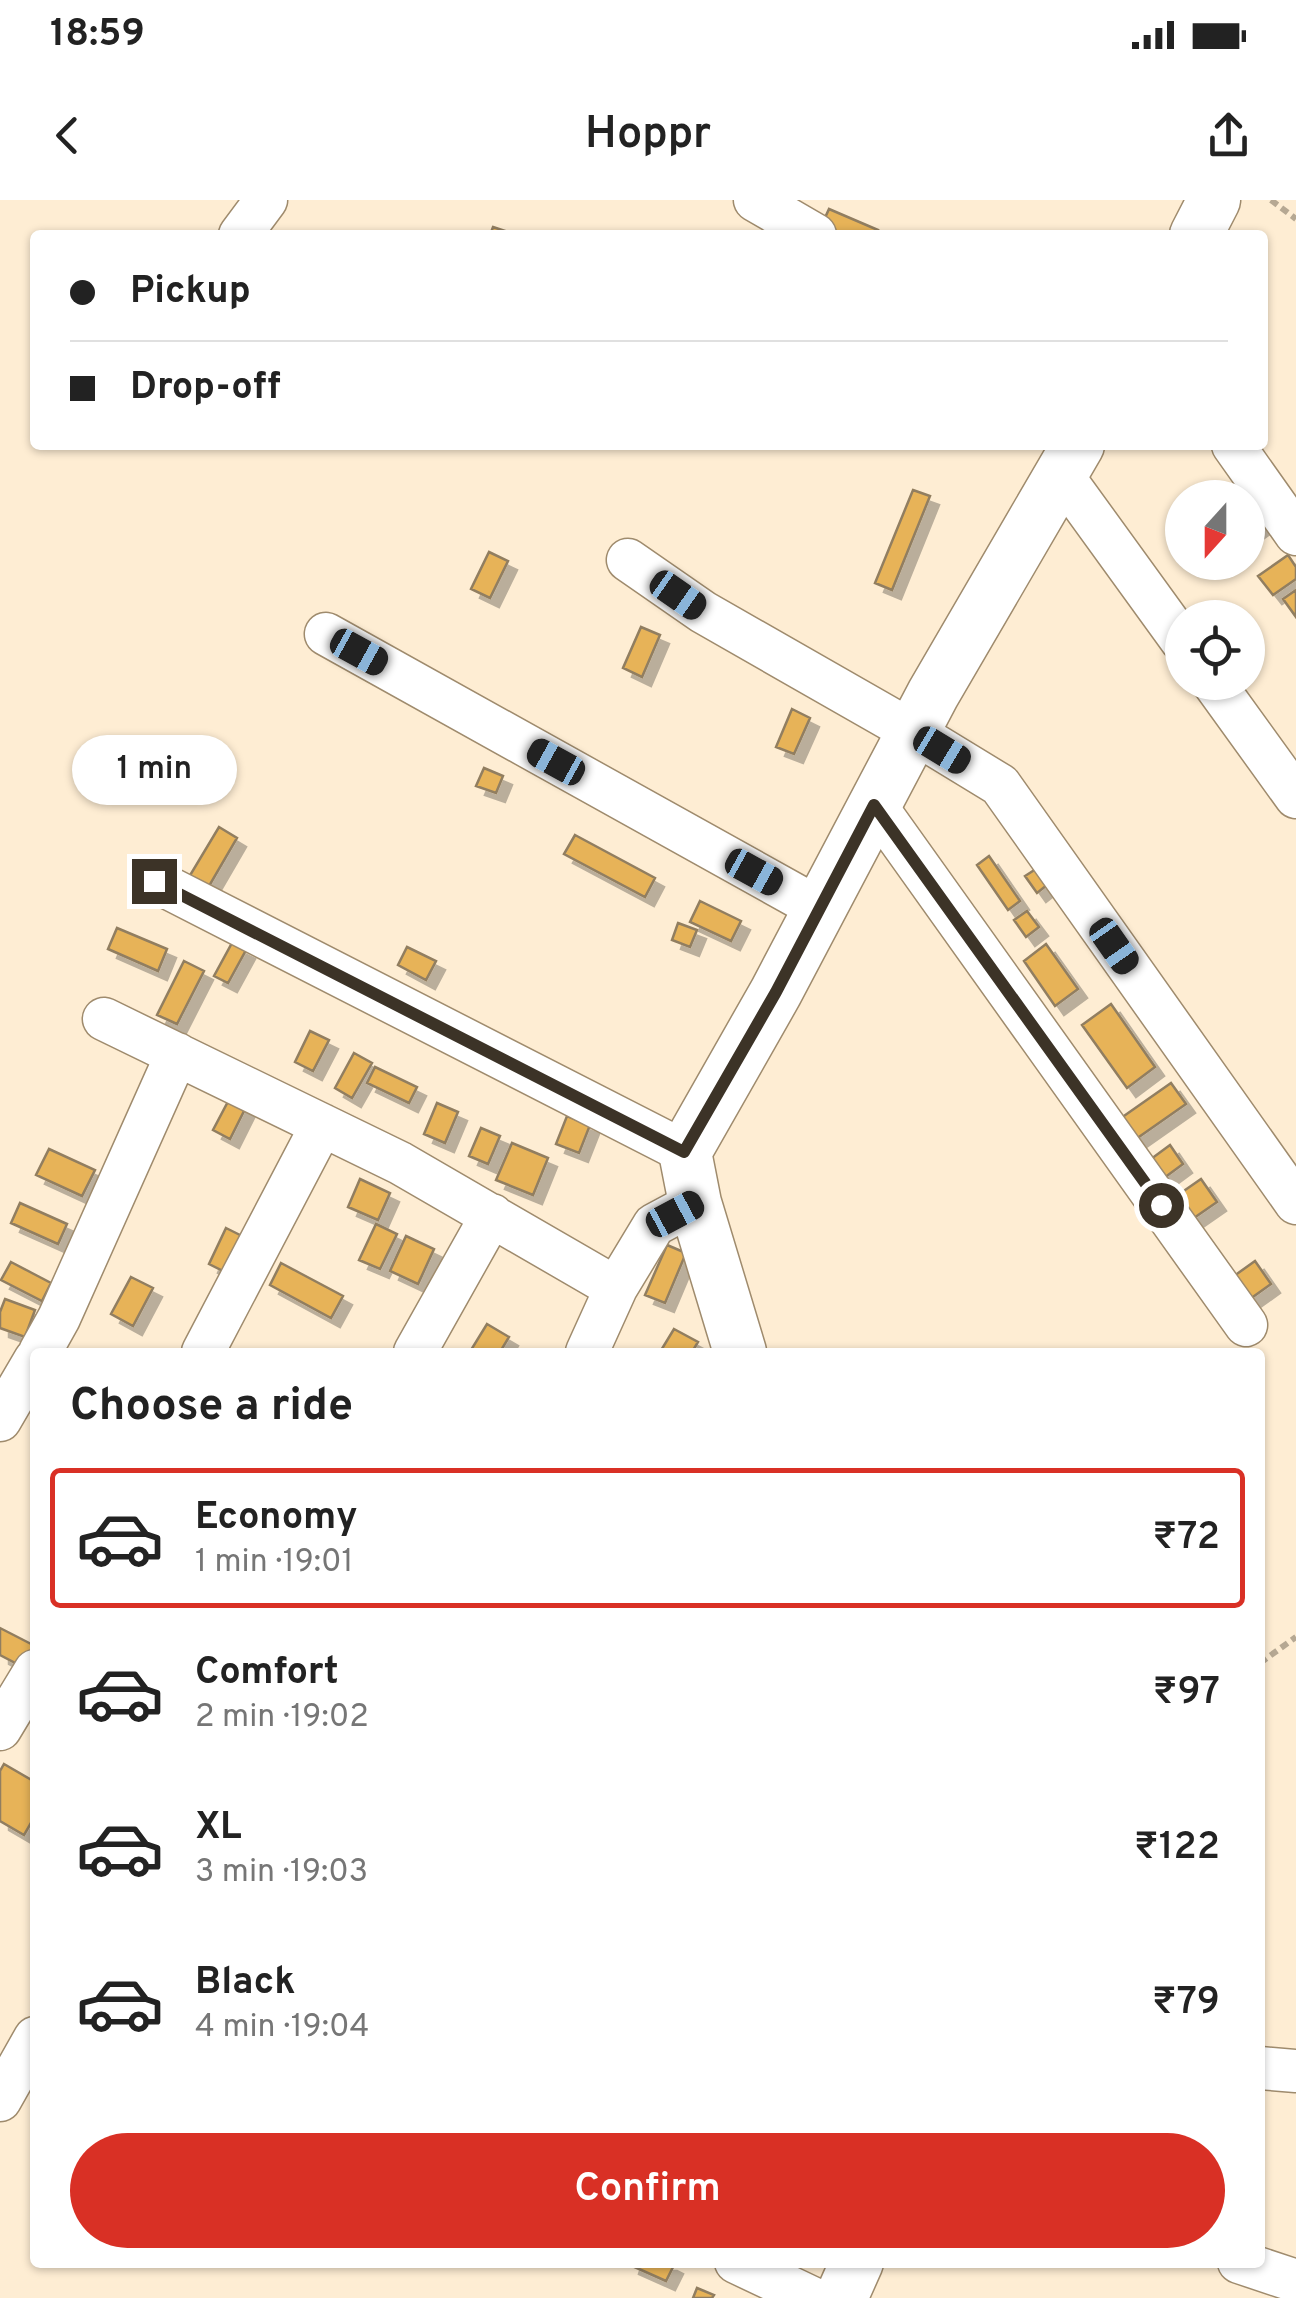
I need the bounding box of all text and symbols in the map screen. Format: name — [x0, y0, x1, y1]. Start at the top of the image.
text: 18:59 — [50, 11, 145, 60]
text: Hoppr — [585, 107, 711, 164]
icon: back — [40, 108, 95, 163]
icon: share — [1201, 108, 1256, 163]
text: Pickup — [130, 268, 251, 317]
text: Drop-off — [130, 364, 281, 413]
north arrow — [1165, 480, 1265, 580]
map controls — [1165, 480, 1265, 700]
car — [645, 566, 711, 624]
button: locate — [1165, 600, 1265, 700]
car — [325, 624, 393, 680]
car — [909, 722, 975, 778]
car — [522, 734, 590, 790]
callout: 1 min — [72, 736, 236, 806]
text: 1 min — [117, 750, 192, 790]
car — [720, 844, 788, 900]
route end — [132, 859, 177, 904]
car — [1085, 913, 1143, 979]
route start — [1139, 1183, 1184, 1228]
car — [641, 1187, 709, 1241]
text: Choose a ride — [70, 1379, 353, 1436]
icon: car — [75, 1493, 165, 1583]
text: Economy — [195, 1494, 357, 1543]
text: ₹72 — [1152, 1514, 1220, 1563]
text: 1 min · 19:01 — [195, 1543, 353, 1583]
icon: car — [75, 1648, 165, 1738]
text: Comfort — [195, 1649, 339, 1698]
text: ₹97 — [1153, 1669, 1220, 1718]
text: 2 min · 19:02 — [195, 1698, 369, 1738]
icon: car — [75, 1803, 165, 1893]
text: XL — [195, 1804, 242, 1853]
text: ₹122 — [1134, 1824, 1220, 1873]
text: 3 min · 19:03 — [195, 1853, 368, 1893]
icon: car — [75, 1958, 165, 2048]
text: Black — [195, 1959, 295, 2008]
text: ₹79 — [1152, 1979, 1220, 2028]
text: 4 min · 19:04 — [195, 2008, 369, 2048]
button: Confirm — [70, 2133, 1225, 2248]

